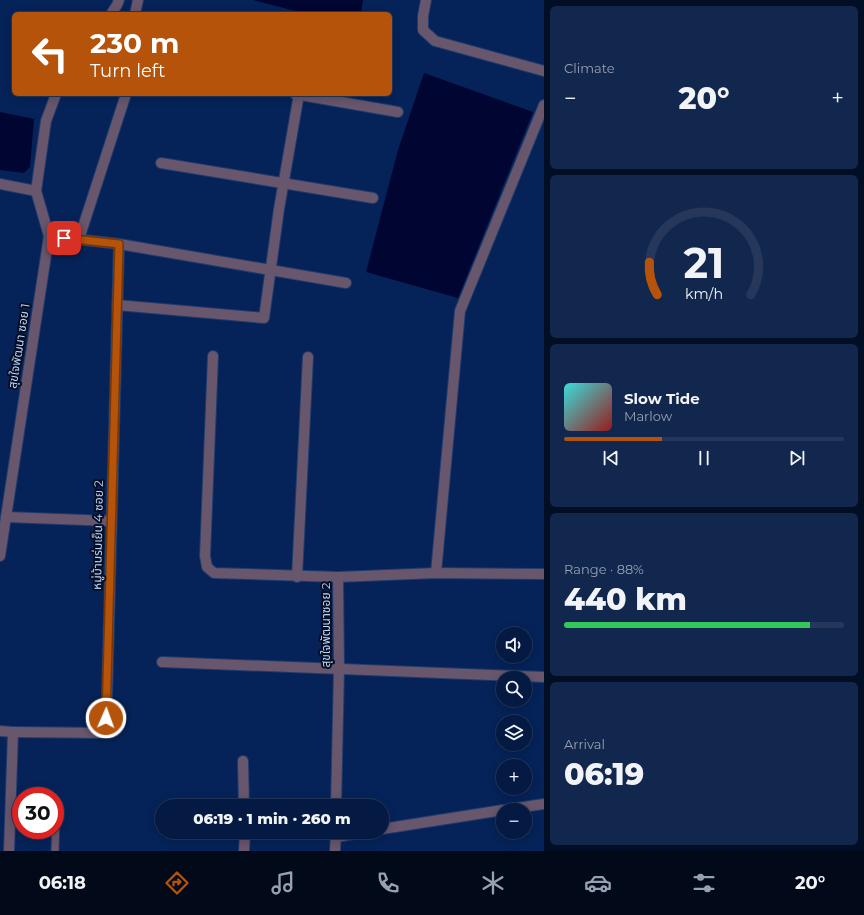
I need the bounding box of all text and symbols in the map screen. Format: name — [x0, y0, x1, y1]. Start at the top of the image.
text: 230 m — [90, 26, 179, 60]
icon: left — [24, 28, 76, 80]
text: Turn left — [90, 60, 165, 82]
text: Climate — [564, 60, 615, 76]
text: 20° — [678, 80, 730, 117]
text: − — [564, 85, 577, 112]
text: + — [831, 85, 844, 112]
pin — [47, 221, 81, 255]
icon: arrive — [53, 227, 75, 249]
text: 21 — [684, 237, 724, 287]
text: km/h — [685, 284, 723, 302]
street label: สุขใจพัฒนา ซอย 1 — [4, 302, 33, 389]
text: Slow Tide — [624, 389, 700, 408]
text: Marlow — [624, 408, 672, 424]
icon: previous — [600, 447, 622, 469]
icon: pause — [693, 447, 715, 469]
icon: next — [786, 447, 808, 469]
street label: หมู่บ้านร่มเย็น 4 ซอย 2 — [89, 480, 106, 590]
text: Range · 88% — [564, 561, 644, 577]
text: 440 km — [564, 581, 687, 618]
street label: สุขใจพัฒนาซอย 2 — [318, 582, 333, 668]
map controls — [496, 627, 532, 839]
button: sound — [496, 627, 532, 663]
button: search — [496, 671, 532, 707]
position arrow — [85, 697, 127, 739]
button: layers — [496, 715, 532, 751]
text: Arrival — [564, 736, 605, 752]
text: 06:19 — [564, 756, 644, 793]
button: + — [496, 759, 532, 795]
speed limit sign: 30 — [12, 787, 64, 839]
button: − — [496, 803, 532, 839]
text: 06:19 · 1 min · 260 m — [193, 809, 351, 828]
icon: directions — [163, 869, 191, 897]
icon: music — [269, 869, 297, 897]
icon: phone — [374, 869, 402, 897]
icon: climate — [479, 869, 507, 897]
icon: car — [584, 869, 612, 897]
icon: filters — [690, 869, 718, 897]
text: 06:18 — [39, 872, 86, 894]
text: 20° — [795, 872, 825, 894]

